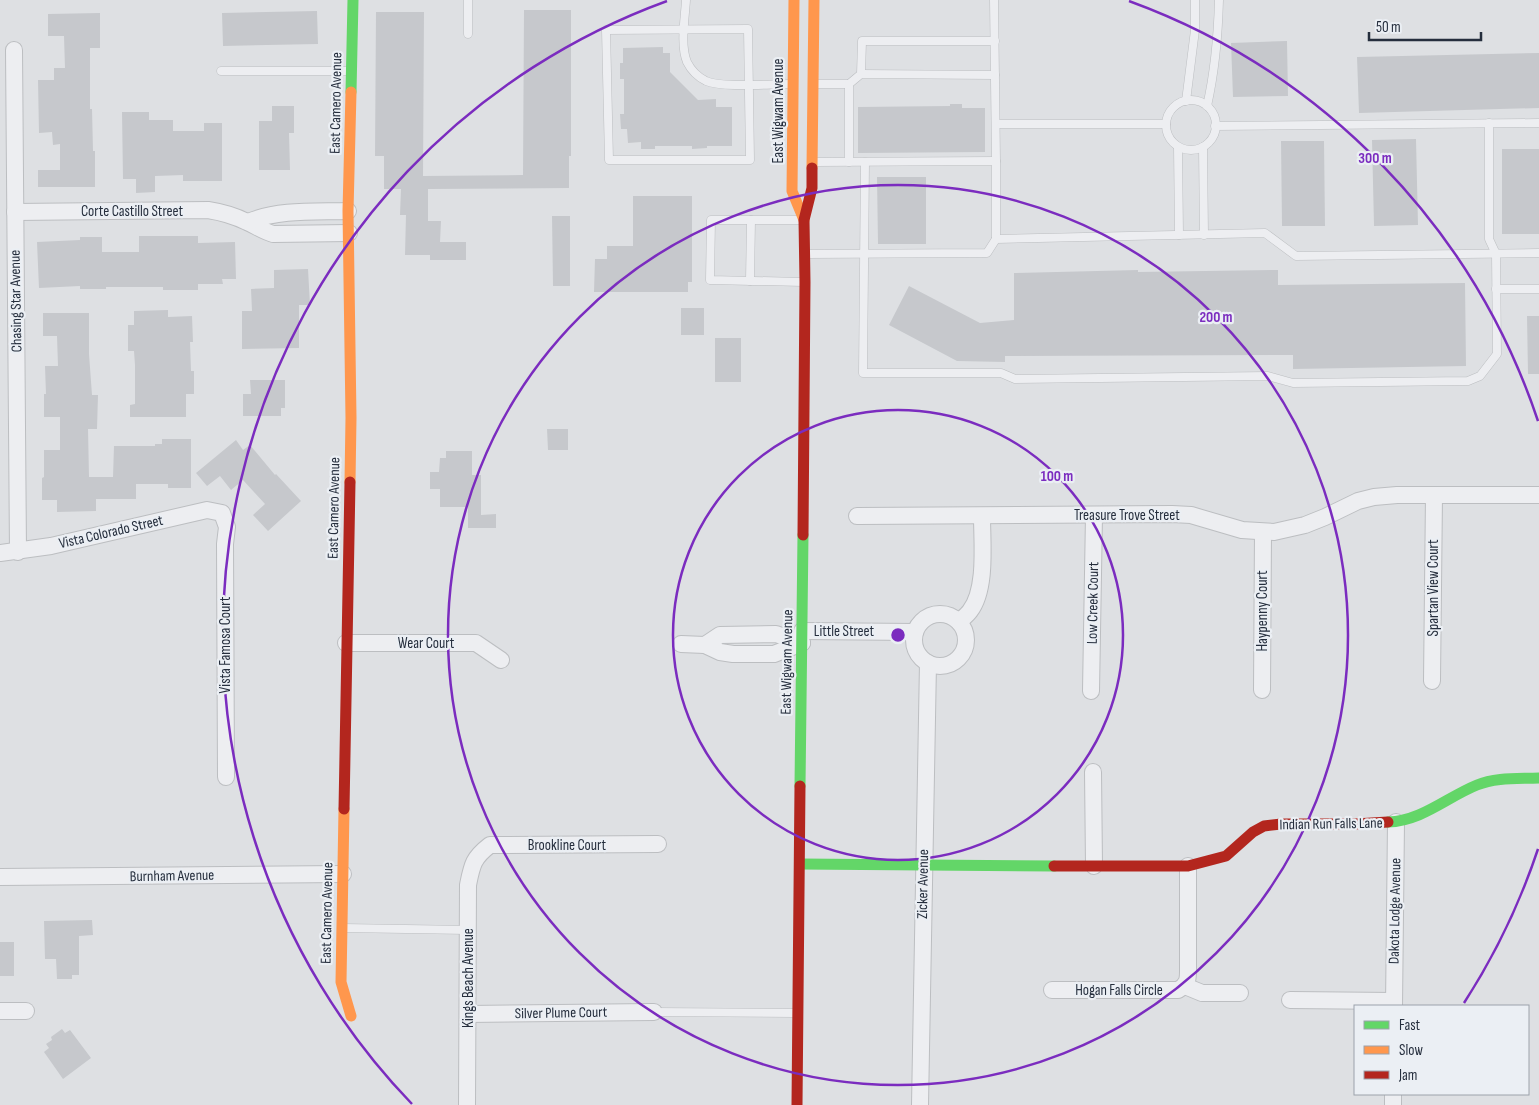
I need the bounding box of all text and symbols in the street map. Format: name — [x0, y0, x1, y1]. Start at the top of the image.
scale bar — [1369, 10, 1482, 42]
text: 50 m — [1376, 18, 1401, 37]
street label: East Camero Avenue — [326, 52, 346, 154]
street label: East Wigwam Avenue — [769, 58, 788, 164]
text: 300 m — [1358, 149, 1392, 168]
street label: Corte Castillo Street — [81, 202, 183, 221]
street label: Chasing Star Avenue — [6, 250, 26, 352]
text: 200 m — [1199, 308, 1233, 327]
street label: East Camero Avenue — [324, 457, 344, 559]
text: 100 m — [1041, 467, 1073, 486]
street label: Treasure Trove Street — [1074, 506, 1180, 525]
street label: Vista Colorado Street — [57, 511, 165, 553]
street label: Spartan View Court — [1424, 539, 1443, 636]
street label: Low Creek Court — [1083, 561, 1103, 644]
street label: Haypenny Court — [1253, 570, 1272, 652]
street label: Vista Famosa Court — [216, 596, 235, 693]
street label: East Wigwam Avenue — [777, 609, 797, 715]
street label: Little Street — [814, 622, 875, 641]
centre of rings — [889, 626, 907, 644]
street label: Wear Court — [398, 634, 455, 653]
street label: Indian Run Falls Lane — [1279, 814, 1383, 834]
street label: Brookline Court — [528, 836, 607, 855]
street label: Zicker Avenue — [913, 849, 933, 919]
street label: Dakota Lodge Avenue — [1385, 858, 1405, 964]
street label: East Camero Avenue — [317, 862, 337, 964]
street label: Burnham Avenue — [130, 866, 214, 886]
street label: Kings Beach Avenue — [459, 928, 478, 1028]
street label: Hogan Falls Circle — [1075, 981, 1163, 1000]
street label: Silver Plume Court — [515, 1003, 608, 1023]
legend — [1354, 1005, 1529, 1095]
text: Fast — [1399, 1016, 1421, 1035]
text: Slow — [1399, 1041, 1423, 1060]
text: Jam — [1398, 1066, 1417, 1085]

